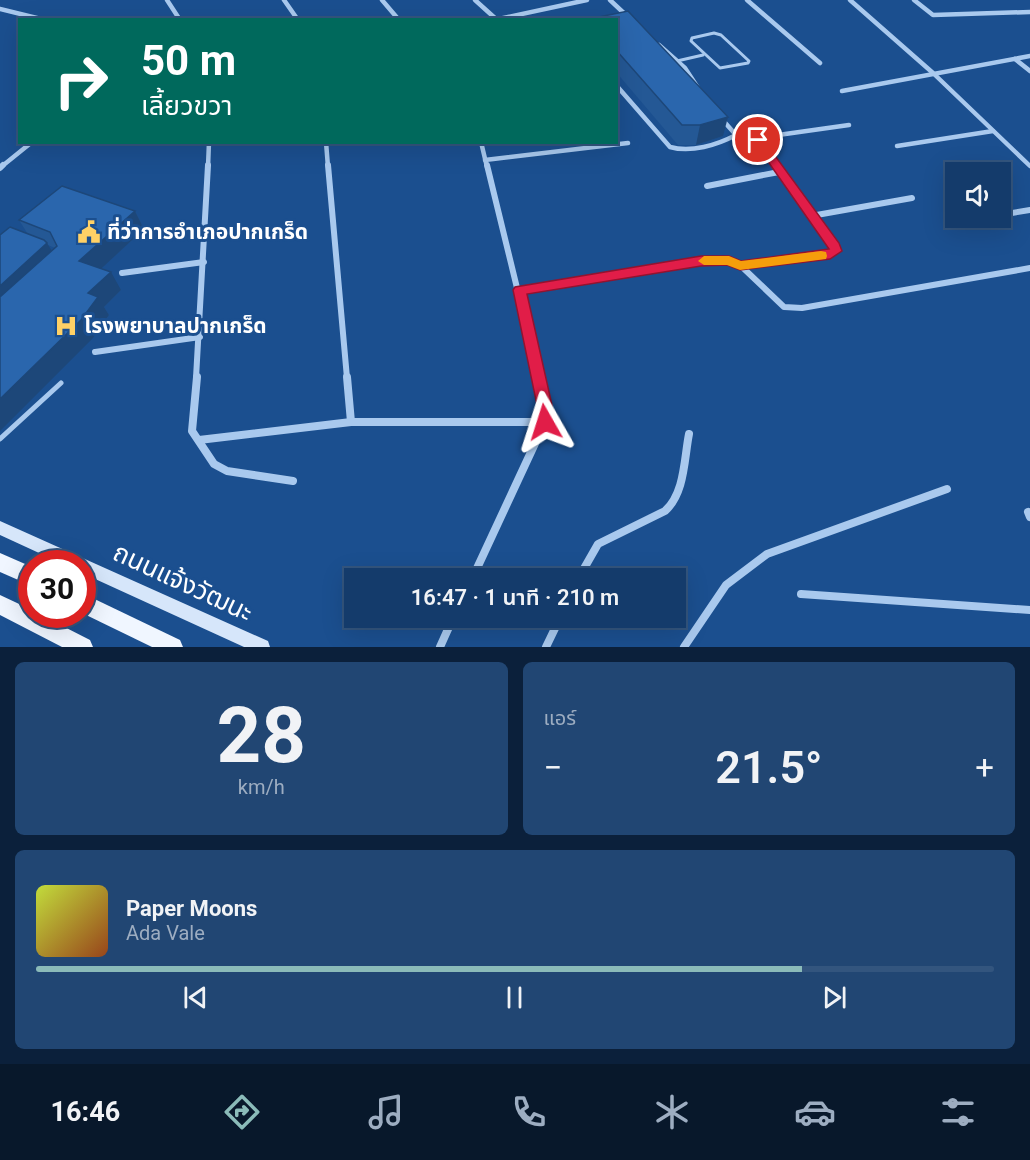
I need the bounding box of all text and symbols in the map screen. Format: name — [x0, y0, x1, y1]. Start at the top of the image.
text: 50 m — [141, 36, 236, 85]
icon: right — [42, 42, 120, 120]
text: เลี้ยวขวา — [141, 90, 232, 122]
pin — [732, 114, 783, 165]
icon: arrive — [741, 123, 774, 156]
map controls — [945, 162, 1011, 228]
button: sound — [945, 162, 1011, 228]
place label: ที่ว่าการอำเภอปากเกร็ด — [107, 217, 308, 244]
public building icon: ที่ว่าการอำเภอปากเกร็ด — [76, 219, 102, 245]
hospital icon: โรงพยาบาลปากเกร็ด — [53, 313, 79, 339]
place label: โรงพยาบาลปากเกร็ด — [84, 314, 267, 338]
position arrow — [513, 390, 577, 454]
street label: ถนนแจ้งวัฒนะ — [109, 537, 257, 627]
speed limit sign: 30 — [18, 550, 96, 628]
text: 16:47 · 1 นาที · 210 m — [411, 585, 619, 610]
text: 28 — [216, 690, 306, 781]
text: แอร์ — [544, 706, 576, 730]
text: 21.5° — [715, 741, 822, 794]
text: − — [544, 748, 562, 787]
text: + — [975, 748, 994, 787]
text: km/h — [238, 775, 285, 799]
text: Paper Moons — [126, 896, 257, 921]
text: Ada Vale — [126, 921, 205, 945]
icon: previous — [179, 981, 212, 1014]
icon: pause — [498, 981, 531, 1014]
icon: next — [818, 981, 851, 1014]
icon: directions — [221, 1091, 263, 1133]
icon: music — [365, 1091, 407, 1133]
icon: phone — [508, 1091, 550, 1133]
icon: climate — [651, 1091, 693, 1133]
icon: car — [794, 1091, 836, 1133]
icon: filters — [937, 1091, 979, 1133]
text: 16:46 — [51, 1096, 120, 1128]

